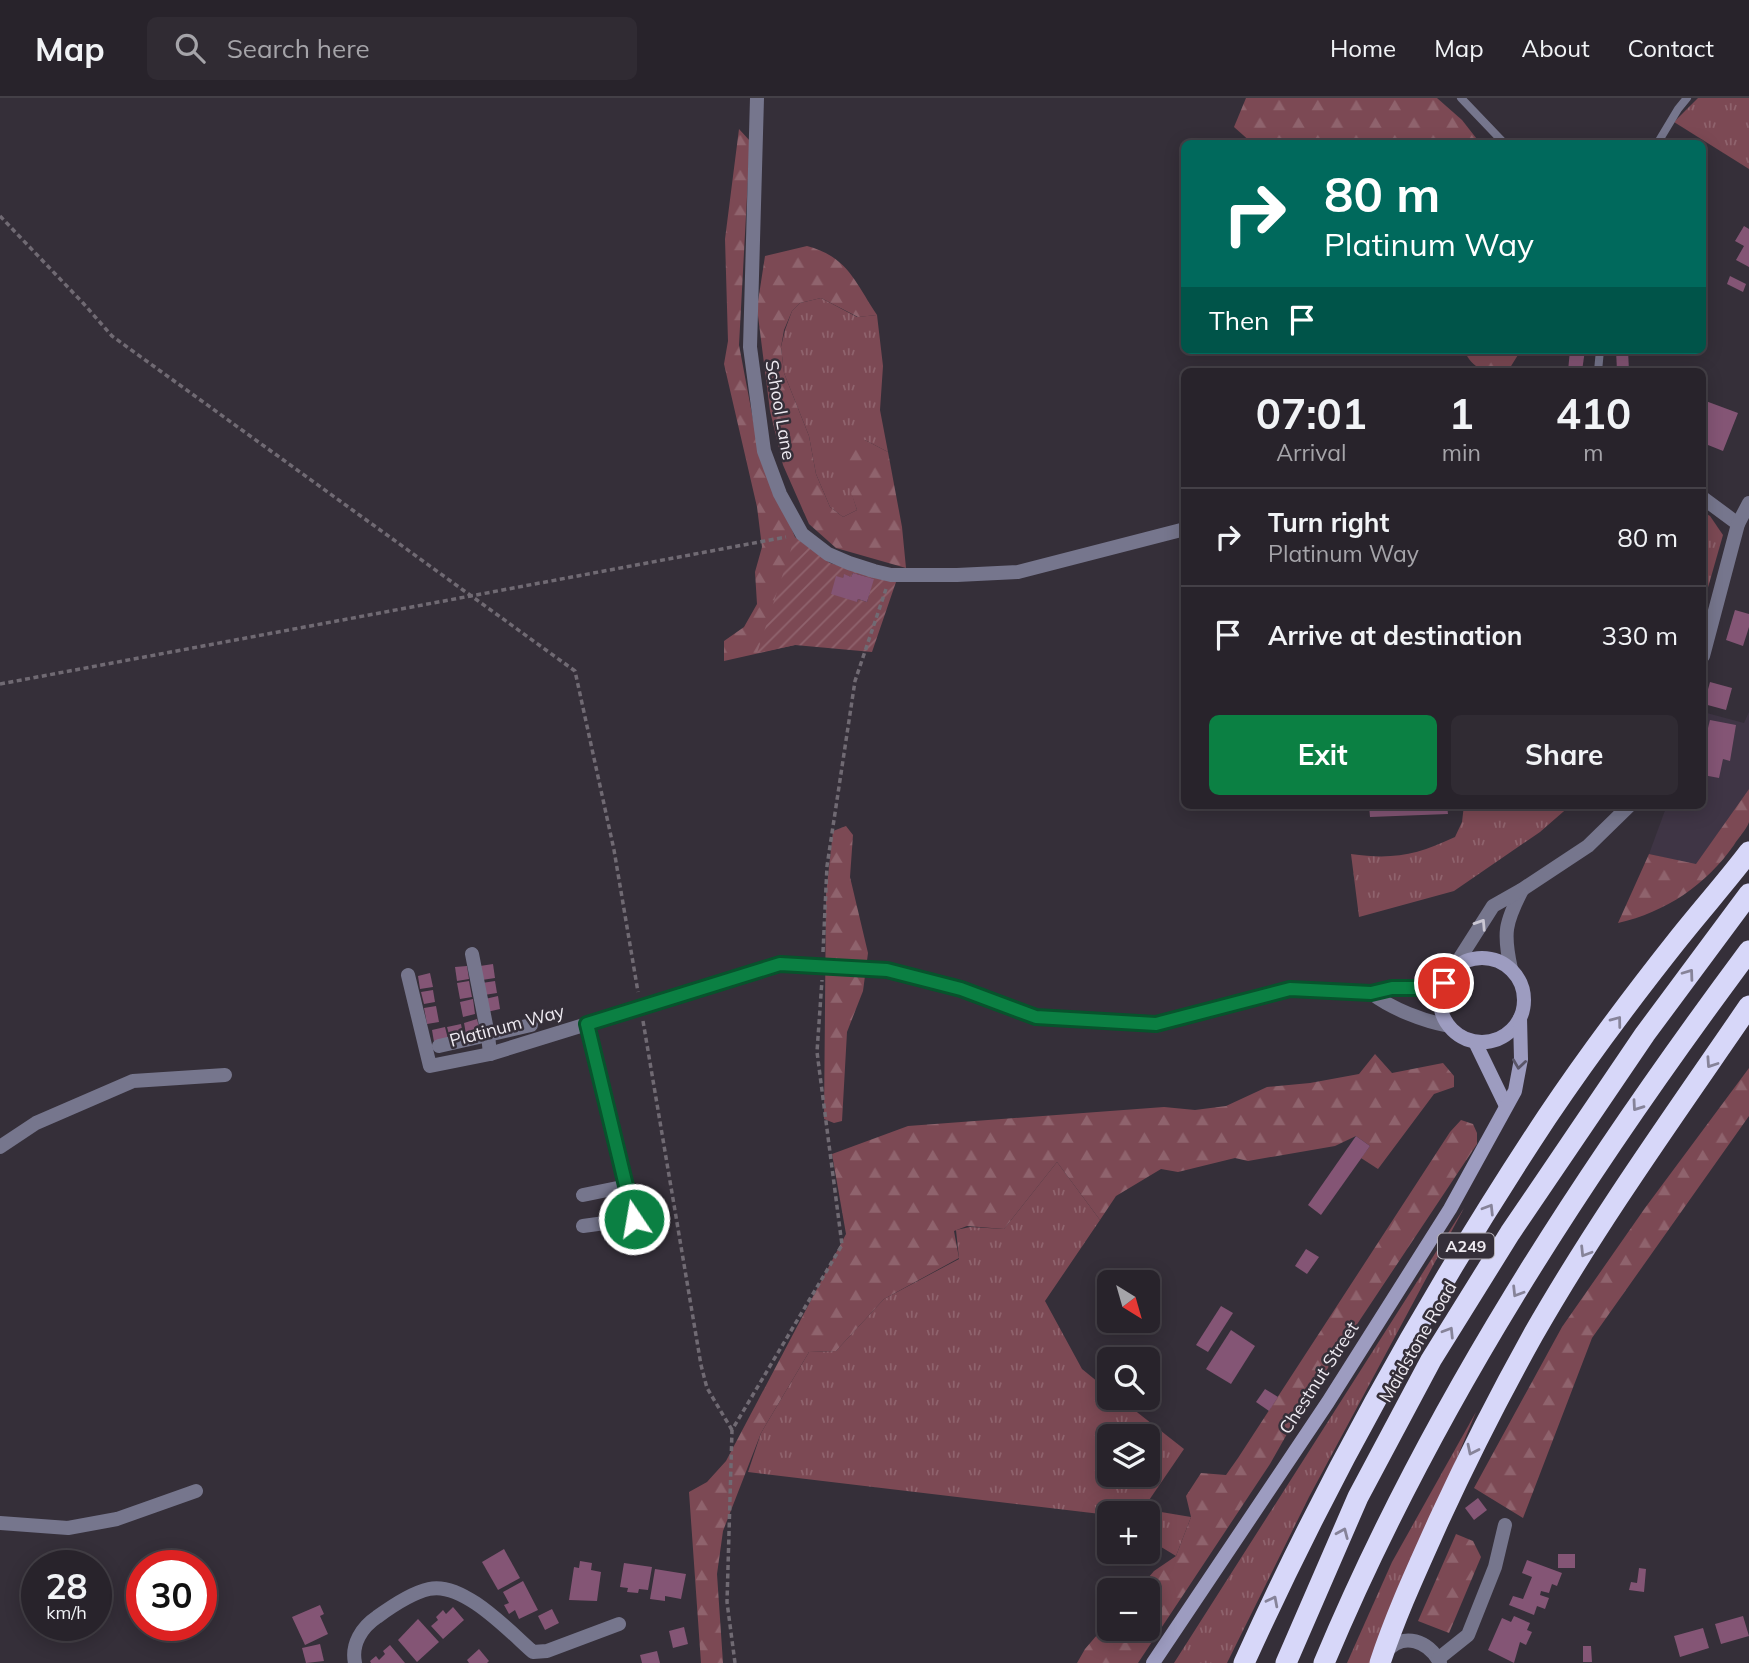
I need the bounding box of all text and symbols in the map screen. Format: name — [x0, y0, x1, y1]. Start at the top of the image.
search box — [147, 17, 637, 80]
text: Map — [35, 28, 105, 69]
icon: search — [171, 29, 209, 67]
text: Search here — [227, 32, 370, 65]
text: Home — [1330, 33, 1396, 63]
text: Map — [1434, 33, 1484, 63]
text: About — [1522, 33, 1590, 63]
text: Contact — [1628, 33, 1714, 63]
text: 80 m — [1324, 163, 1440, 224]
icon: right — [1209, 168, 1300, 259]
text: Platinum Way — [1324, 224, 1534, 264]
icon: arrive — [1283, 301, 1321, 339]
text: Then — [1209, 304, 1269, 337]
street label: School Lane — [760, 358, 801, 462]
text: 07:01 — [1256, 387, 1367, 440]
text: 1 — [1449, 387, 1474, 440]
text: 410 — [1556, 387, 1631, 440]
text: Arrival — [1276, 438, 1347, 467]
text: min — [1442, 438, 1481, 467]
text: m — [1583, 438, 1604, 467]
text: Turn right — [1268, 506, 1389, 539]
icon: right — [1209, 518, 1247, 556]
text: 80 m — [1617, 521, 1678, 554]
text: Platinum Way — [1268, 539, 1419, 568]
icon: arrive — [1209, 616, 1247, 654]
text: Arrive at destination — [1268, 619, 1523, 652]
text: 330 m — [1602, 619, 1678, 652]
button: Exit — [1209, 715, 1437, 795]
button: Share — [1451, 715, 1678, 795]
one-way arrow — [1473, 919, 1486, 932]
pin — [1414, 953, 1474, 1013]
icon: arrive — [1425, 964, 1463, 1002]
one-way arrow — [1680, 969, 1693, 982]
street label: Platinum Way — [447, 999, 567, 1052]
one-way arrow — [1608, 1016, 1621, 1029]
one-way arrow — [1706, 1055, 1719, 1068]
one-way arrow — [1512, 1058, 1527, 1070]
one-way arrow — [1633, 1098, 1645, 1111]
position arrow — [597, 1182, 671, 1256]
one-way arrow — [1481, 1204, 1494, 1217]
road number: A249 — [1438, 1234, 1494, 1258]
one-way arrow — [1580, 1245, 1593, 1258]
north arrow — [1097, 1270, 1160, 1334]
map controls — [1097, 1270, 1160, 1641]
street label: Maidstone Road — [1374, 1277, 1461, 1406]
one-way arrow — [1512, 1284, 1525, 1297]
street label: Chestnut Street — [1274, 1317, 1363, 1438]
one-way arrow — [1440, 1326, 1453, 1339]
button: search — [1097, 1347, 1160, 1410]
button: layers — [1097, 1424, 1160, 1487]
one-way arrow — [1467, 1443, 1481, 1455]
button: + — [1097, 1501, 1160, 1564]
one-way arrow — [1334, 1528, 1348, 1540]
speed limit sign: 30 — [126, 1550, 217, 1641]
text: 28 — [45, 1564, 88, 1608]
button: − — [1097, 1578, 1160, 1641]
one-way arrow — [1264, 1596, 1278, 1608]
text: km/h — [46, 1601, 87, 1624]

